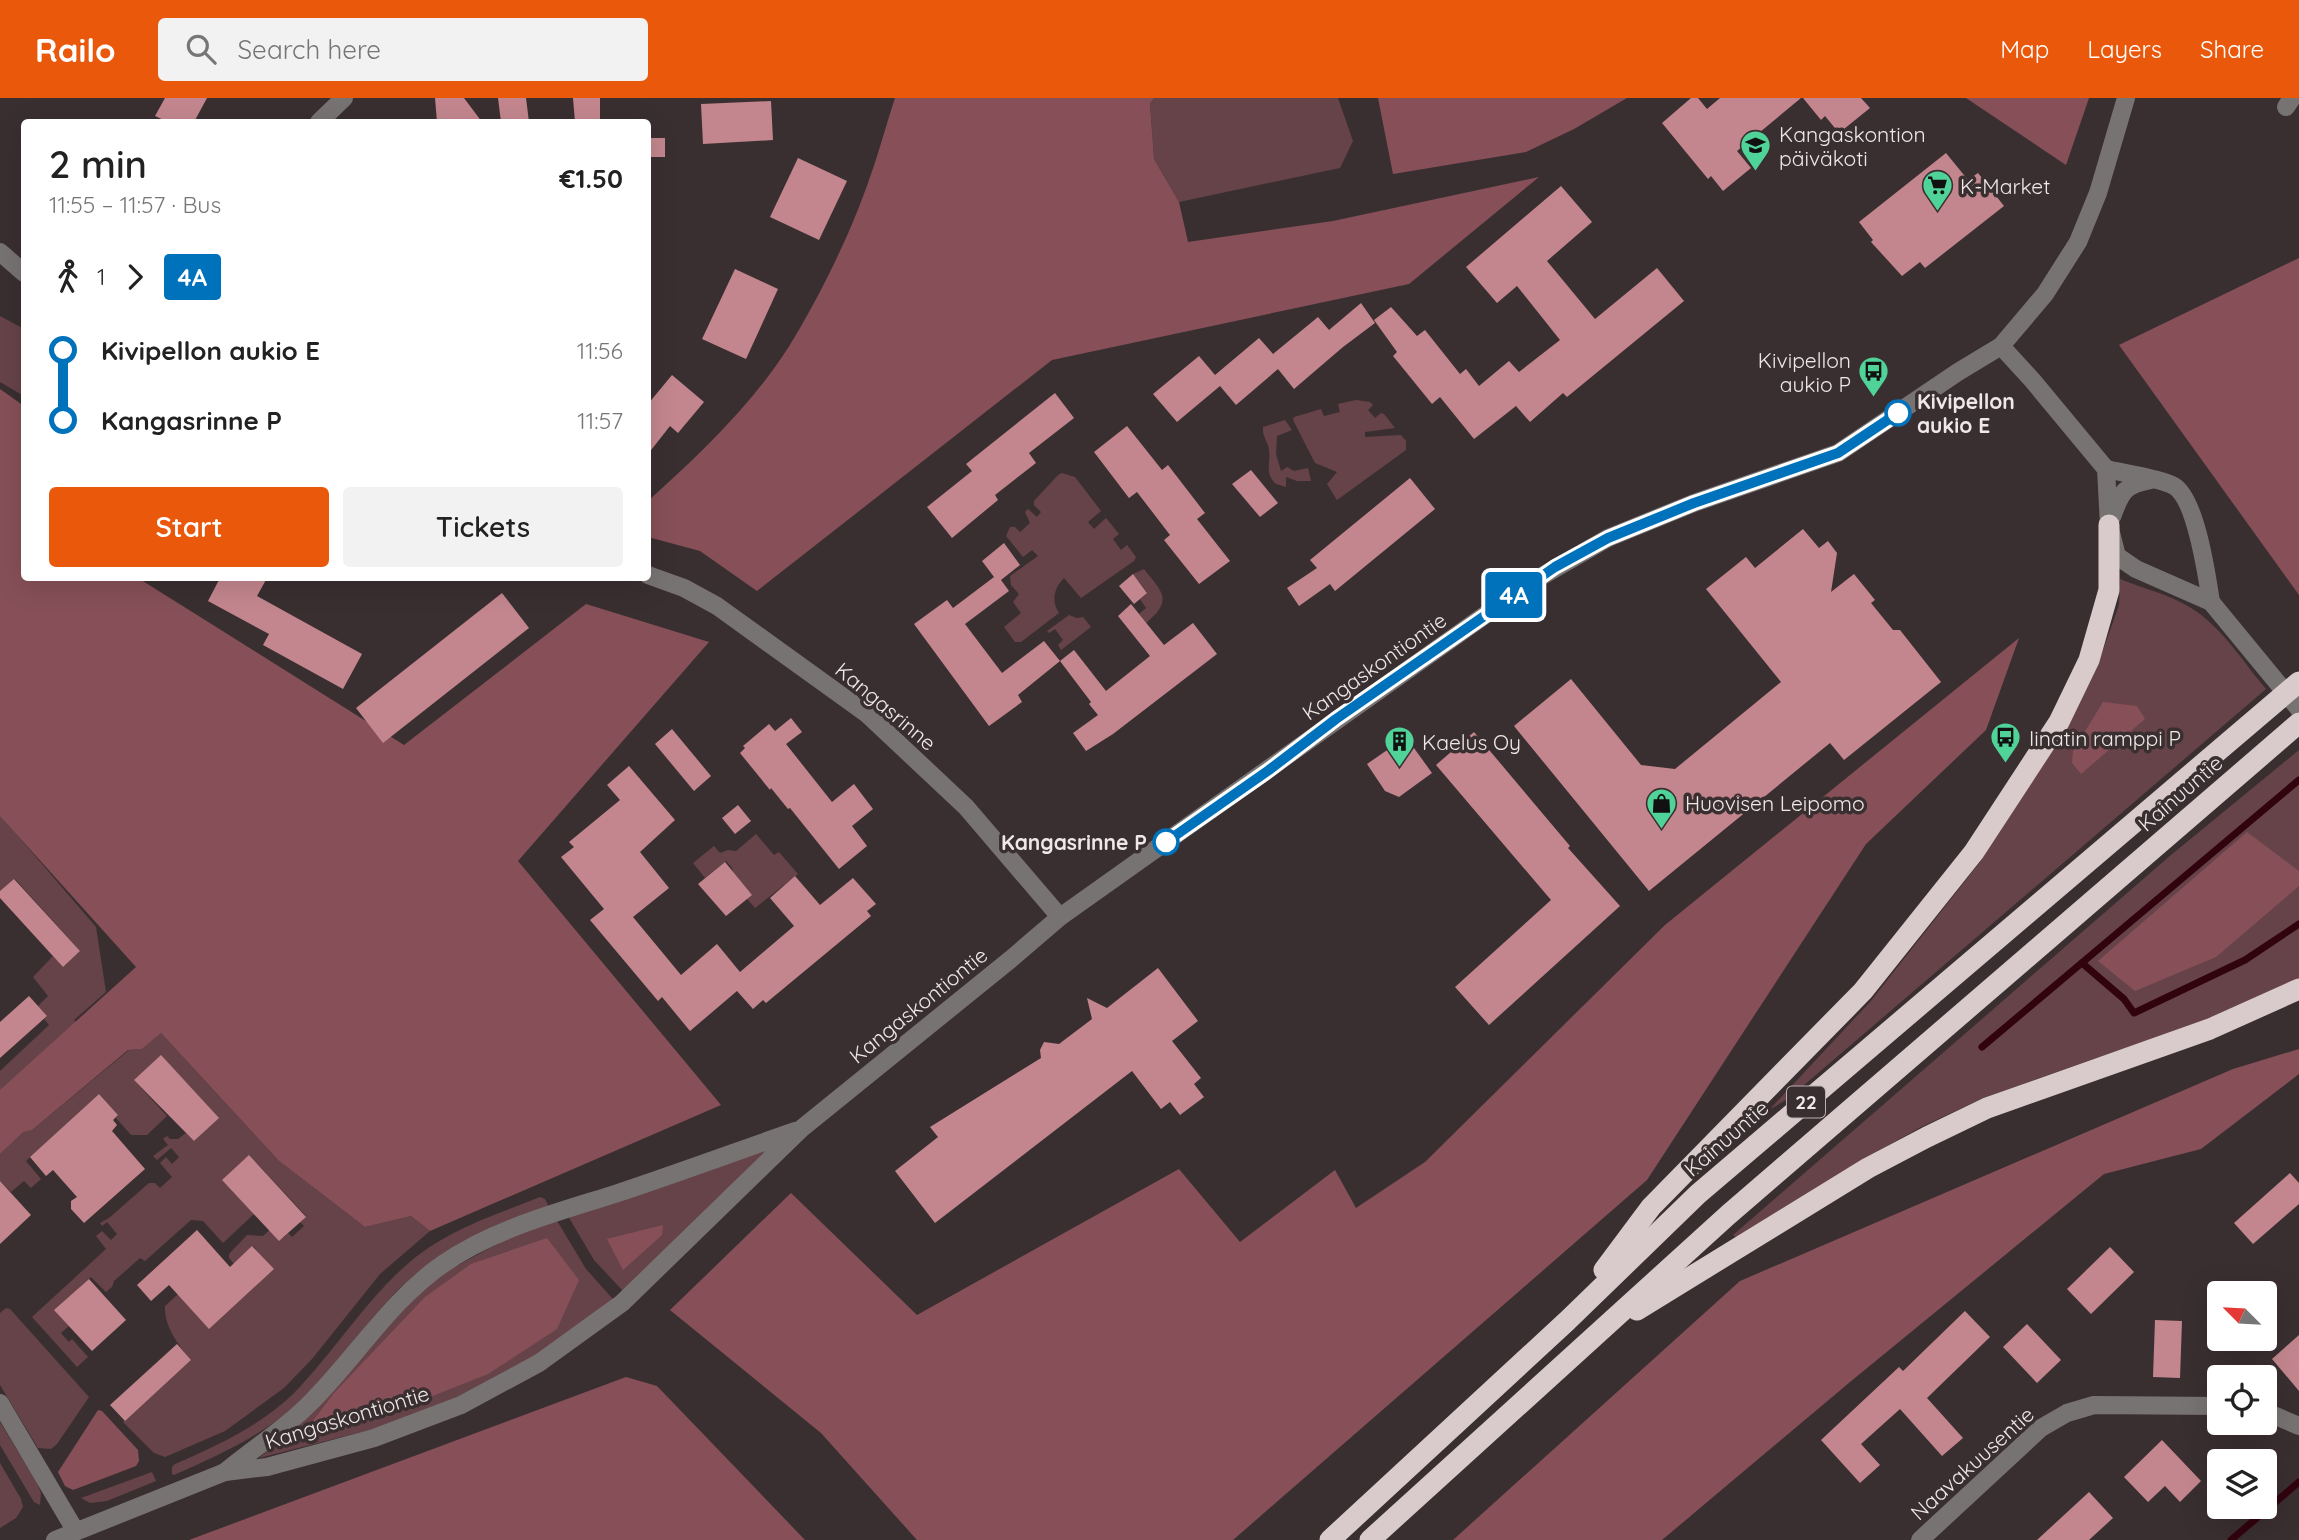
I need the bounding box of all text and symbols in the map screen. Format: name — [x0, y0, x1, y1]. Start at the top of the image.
search box — [158, 18, 648, 81]
text: Railo — [35, 29, 116, 70]
icon: search — [182, 30, 220, 68]
text: Search here — [238, 33, 381, 66]
text: Map — [2000, 34, 2049, 64]
text: Layers — [2087, 34, 2162, 64]
text: Share — [2200, 34, 2264, 64]
place label: Kangaskontion päiväkoti — [1779, 121, 1926, 171]
school or university icon: Kangaskontion päiväkoti — [1739, 129, 1773, 173]
text: 2 min — [49, 140, 147, 188]
text: €1.50 — [559, 162, 623, 195]
supermarket icon: K-Market — [1920, 169, 1954, 213]
place label: K-Market — [1960, 173, 2050, 199]
text: 11:55 – 11:57 · Bus — [49, 190, 221, 219]
icon: walk — [49, 258, 87, 296]
icon: forward — [116, 258, 154, 296]
text: 1 — [97, 262, 106, 291]
text: 4A — [178, 262, 207, 292]
text: Kivipellon aukio E — [101, 334, 320, 367]
text: 11:56 — [577, 336, 623, 365]
place label: Kivipellon aukio P — [1758, 347, 1851, 397]
bus stop icon: Kivipellon aukio P — [1857, 355, 1891, 399]
place label: Kivipellon aukio E — [1917, 388, 2015, 438]
marker: Kivipellon aukio E — [1885, 400, 1911, 426]
text: Kangasrinne P — [101, 404, 282, 437]
text: 11:57 — [577, 406, 623, 435]
button: Start — [49, 487, 329, 567]
button: Tickets — [343, 487, 623, 567]
line badge: 4A — [1482, 572, 1546, 618]
text: 4A — [1499, 580, 1529, 610]
street label: Kangaskontiontie — [1297, 607, 1451, 725]
street label: Kangasrinne — [830, 656, 942, 756]
bus stop icon: Iinatin ramppi P — [1989, 721, 2023, 765]
building icon: Kaelus Oy — [1382, 725, 1416, 769]
place label: Iinatin ramppi P — [2029, 725, 2181, 751]
place label: Kaelus Oy — [1422, 729, 1521, 755]
street label: Kainuuntie — [2133, 749, 2227, 837]
shop icon: Huovisen Leipomo — [1645, 786, 1679, 830]
place label: Huovisen Leipomo — [1685, 790, 1865, 816]
place label: Kangasrinne P — [1001, 829, 1147, 855]
marker: Kangasrinne P — [1153, 829, 1179, 855]
street label: Kangaskontiontie — [844, 941, 992, 1069]
road number: 22 — [1787, 1086, 1825, 1118]
street label: Kainuuntie — [1679, 1094, 1773, 1182]
north arrow — [2207, 1281, 2277, 1351]
map controls — [2207, 1281, 2277, 1519]
button: locate — [2207, 1365, 2277, 1435]
street label: Kangaskontiontie — [262, 1380, 432, 1454]
street label: Naavakuusentie — [1905, 1401, 2039, 1525]
button: layers — [2207, 1449, 2277, 1519]

